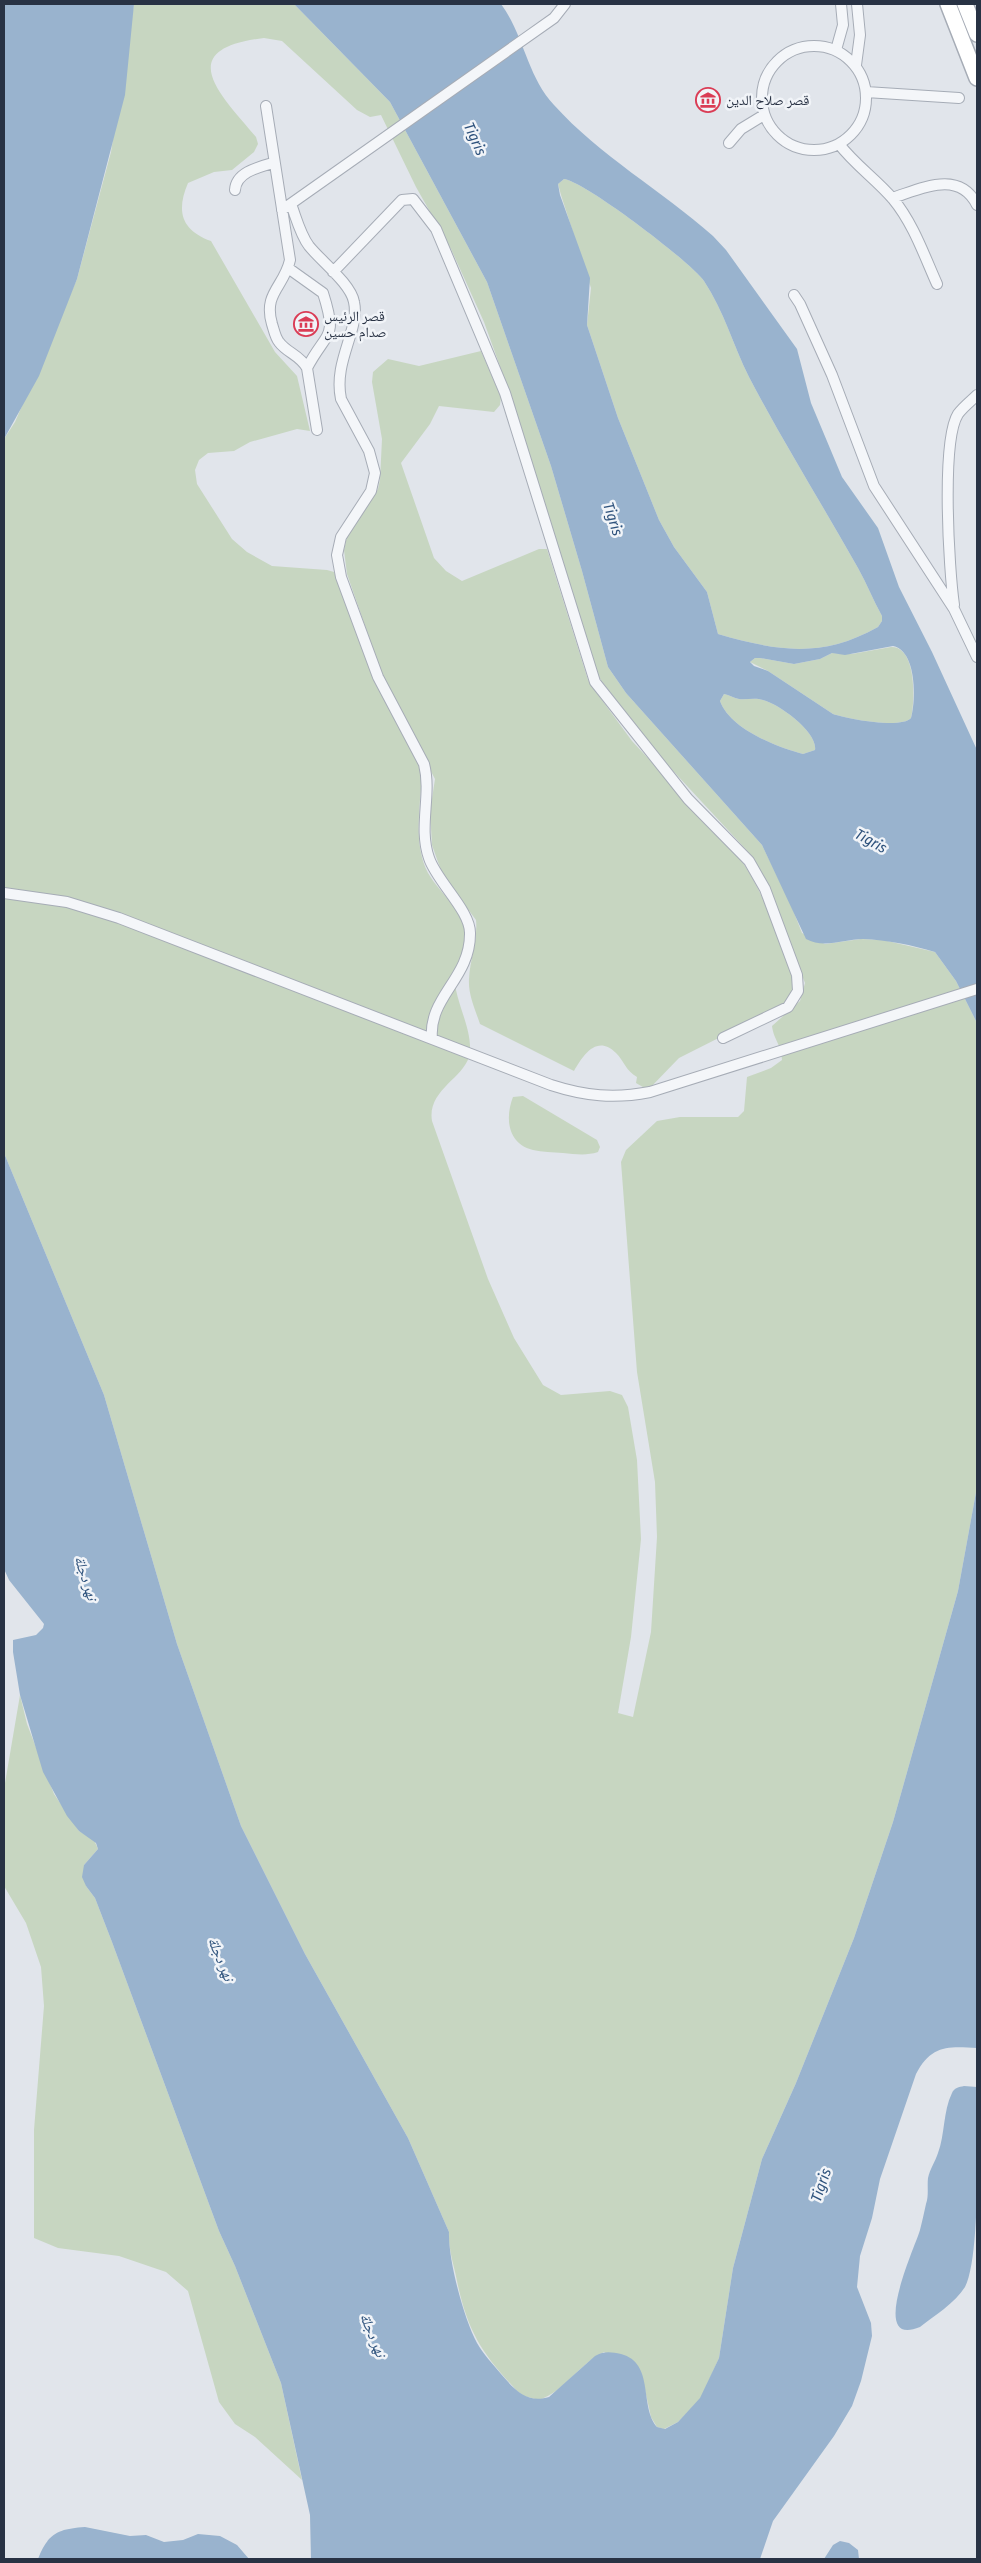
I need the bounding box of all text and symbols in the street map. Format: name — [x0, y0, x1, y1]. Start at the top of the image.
museum icon: قصر صلاح الدين — [695, 87, 721, 113]
place label: قصر صلاح الدين — [726, 92, 810, 110]
water label: Tigris — [460, 120, 490, 159]
place label: قصر الرئيس صدام حسين — [324, 308, 387, 342]
museum icon: قصر الرئيس صدام حسين — [293, 311, 319, 337]
water label: Tigris — [599, 500, 627, 539]
water label: Tigris — [852, 825, 891, 857]
water label: نهر دجلة — [71, 1554, 102, 1605]
water label: نهر دجلة — [204, 1935, 239, 1986]
water label: Tigris — [807, 2165, 835, 2204]
water label: نهر دجلة — [356, 2311, 391, 2362]

